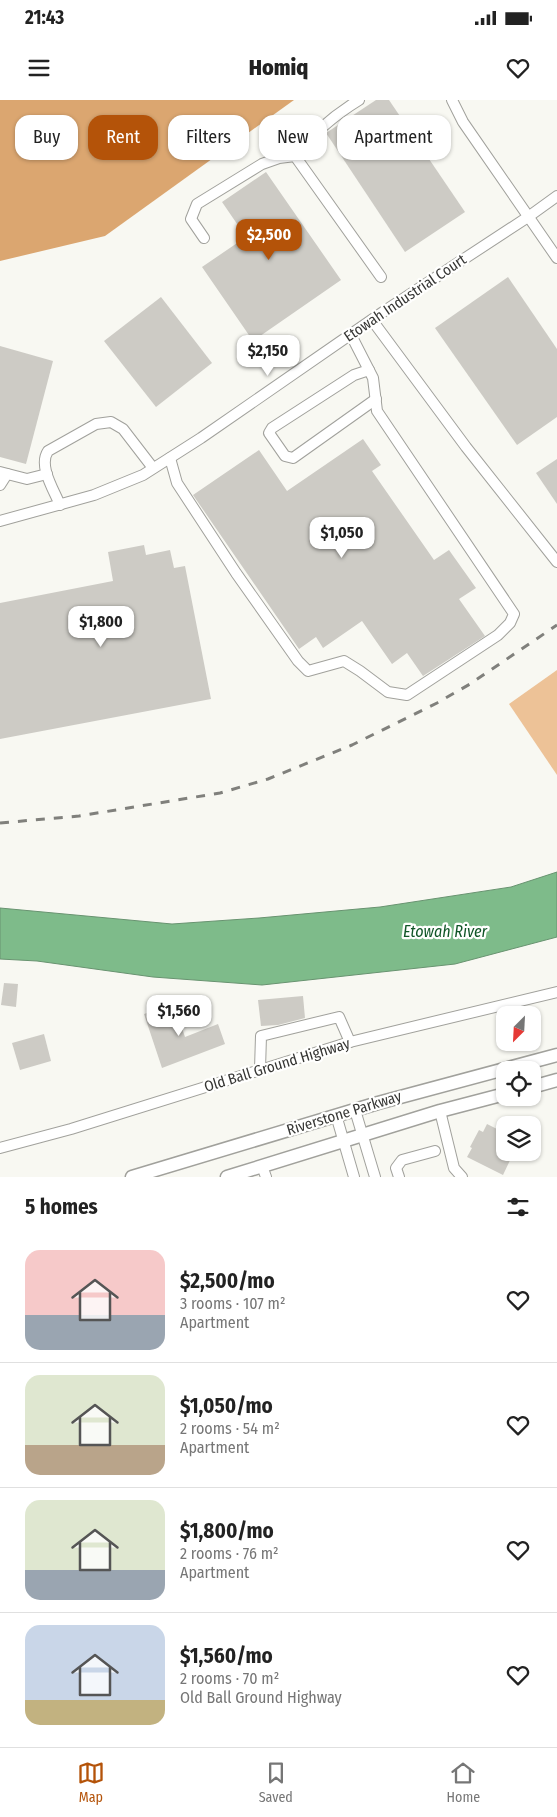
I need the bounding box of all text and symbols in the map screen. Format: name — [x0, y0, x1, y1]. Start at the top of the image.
text: 21:43 — [25, 6, 64, 29]
icon: menu — [25, 54, 53, 82]
text: Homiq — [249, 54, 308, 81]
icon: heart — [504, 54, 532, 82]
chip: Buy — [15, 115, 78, 160]
chip: Rent — [88, 115, 158, 160]
chip: Filters — [168, 115, 249, 160]
chip: New — [259, 115, 327, 160]
chip: Apartment — [337, 115, 451, 160]
pin: $2,500 — [228, 219, 310, 261]
text: $2,500 — [247, 225, 291, 244]
street label: Etowah Industrial Court — [340, 250, 470, 346]
pin: $2,150 — [227, 334, 309, 377]
text: $2,150 — [248, 341, 288, 360]
pin: $1,050 — [301, 516, 383, 559]
text: $1,050 — [321, 523, 363, 542]
pin: $1,800 — [60, 606, 142, 648]
text: $1,800 — [79, 612, 123, 631]
water label: Etowah River — [403, 922, 488, 941]
pin: $1,560 — [138, 994, 220, 1037]
text: $1,560 — [158, 1001, 200, 1020]
north arrow — [496, 1006, 541, 1051]
map controls — [496, 1006, 541, 1161]
street label: Old Ball Ground Highway — [202, 1034, 352, 1096]
button: locate — [496, 1061, 541, 1106]
street label: Riverstone Parkway — [285, 1087, 404, 1139]
button: layers — [496, 1116, 541, 1161]
icon: filters — [504, 1193, 532, 1221]
text: 5 homes — [25, 1194, 98, 1220]
text: $2,500/mo — [180, 1268, 275, 1294]
icon: home — [65, 1270, 125, 1330]
icon: heart — [504, 1286, 532, 1314]
text: 3 rooms · 107 m² — [180, 1294, 286, 1313]
text: Apartment — [180, 1313, 249, 1332]
text: $1,050/mo — [180, 1393, 273, 1419]
icon: home — [65, 1395, 125, 1455]
icon: heart — [504, 1411, 532, 1439]
text: 2 rooms · 54 m² — [180, 1419, 280, 1438]
text: Apartment — [180, 1438, 249, 1457]
text: $1,800/mo — [180, 1518, 274, 1544]
icon: home — [65, 1520, 125, 1580]
icon: heart — [504, 1536, 532, 1564]
text: 2 rooms · 76 m² — [180, 1544, 279, 1563]
text: Apartment — [180, 1563, 249, 1582]
text: $1,560/mo — [180, 1643, 273, 1669]
icon: home — [65, 1645, 125, 1705]
icon: heart — [504, 1661, 532, 1689]
text: 2 rooms · 70 m² — [180, 1669, 279, 1688]
text: Old Ball Ground Highway — [180, 1688, 342, 1707]
tab: Map — [77, 1759, 105, 1806]
tab: Saved — [259, 1759, 293, 1806]
tab: Home — [447, 1759, 480, 1806]

